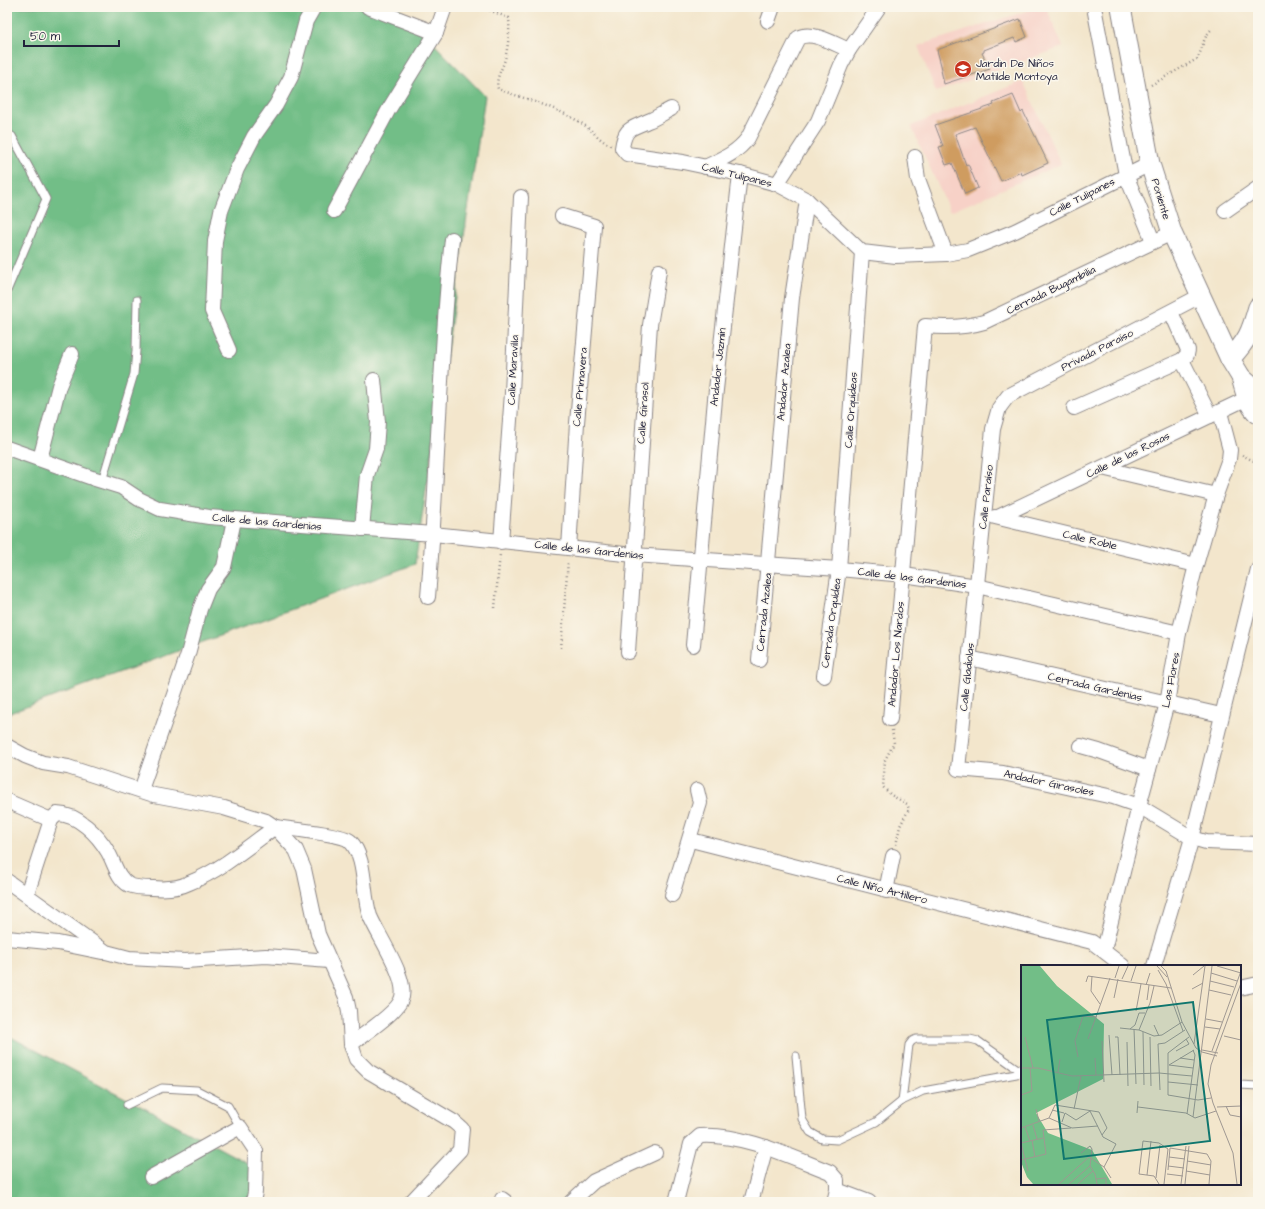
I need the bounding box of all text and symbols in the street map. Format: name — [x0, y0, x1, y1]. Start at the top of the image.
scale bar — [24, 22, 119, 48]
text: 50 m — [30, 28, 61, 45]
place label: Jardin De Niños Matilde Montoya — [976, 56, 1058, 85]
school or university icon: Jardin De Niños Matilde Montoya — [953, 59, 973, 79]
street label: Calle Tulipanes — [700, 159, 774, 191]
street label: Calle Tulipanes — [1047, 174, 1118, 220]
street label: Poniente — [1148, 177, 1174, 221]
street label: Cerrada Bugambilia — [1004, 262, 1099, 319]
street label: Privada Paraíso — [1058, 325, 1136, 375]
street label: Andador Jazmín — [706, 327, 730, 407]
street label: Calle Maravilla — [504, 334, 522, 405]
street label: Andador Azalea — [773, 342, 795, 421]
street label: Calle Primavera — [569, 346, 591, 427]
street label: Calle Orquídeas — [841, 371, 861, 449]
street label: Calle Girasol — [633, 381, 653, 444]
street label: Calle de las Rosas — [1084, 428, 1173, 482]
street label: Calle Paraíso — [975, 463, 997, 530]
street label: Calle de las Gardenias — [212, 510, 323, 534]
street label: Calle Roble — [1061, 526, 1119, 554]
street label: Calle de las Gardenias — [534, 537, 645, 563]
street label: Calle de las Gardenias — [857, 564, 968, 592]
street label: Cerrada Azalea — [752, 572, 776, 652]
street label: Cerrada Orquídea — [817, 577, 845, 669]
street label: Andador Los Nardos — [884, 600, 908, 707]
street label: Calle Gladiolas — [956, 642, 978, 712]
street label: Las Flores — [1158, 651, 1184, 709]
street label: Cerrada Gardenias — [1046, 669, 1144, 705]
street label: Andador Girasoles — [1002, 766, 1096, 800]
street label: Calle Niño Artillero — [835, 871, 930, 908]
inset map — [1021, 965, 1241, 1185]

